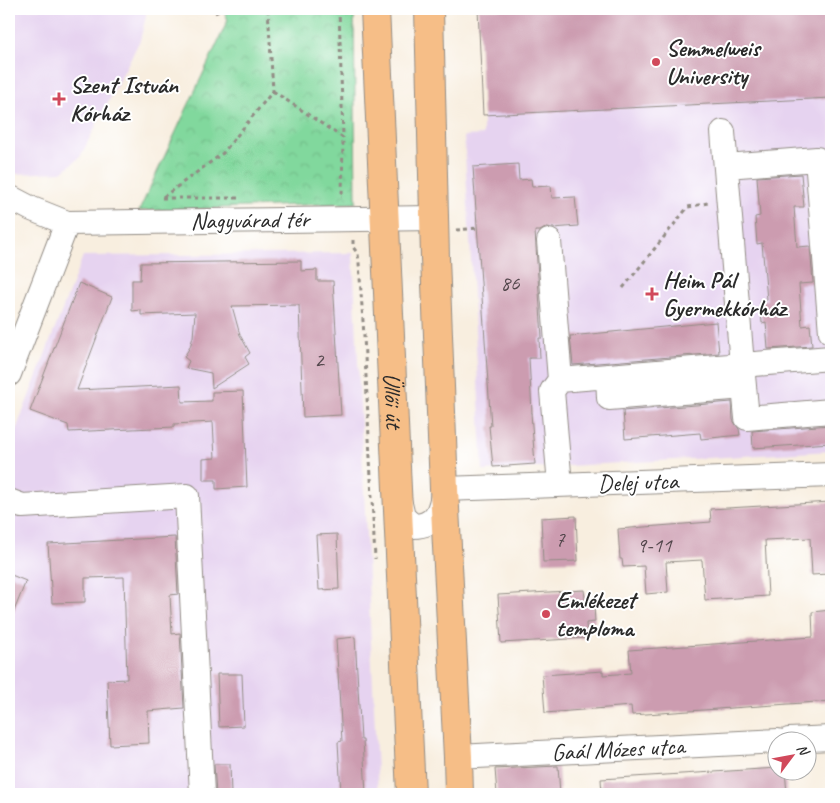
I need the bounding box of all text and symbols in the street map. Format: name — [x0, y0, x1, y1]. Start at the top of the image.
place label: Semmelweis University — [666, 33, 762, 91]
marker: Semmelweis University — [650, 56, 662, 68]
place label: Szent István Kórház — [70, 70, 179, 128]
marker: Szent István Kórház — [52, 92, 66, 106]
street label: Nagyvárad tér — [190, 204, 312, 236]
place label: Heim Pál Gyermekkórház — [663, 265, 788, 323]
house number: 86 — [501, 270, 520, 296]
marker: Heim Pál Gyermekkórház — [645, 287, 659, 301]
house number: 2 — [314, 347, 325, 373]
street label: Üllői út — [377, 372, 409, 431]
street label: Delej utca — [597, 466, 680, 498]
house number: 7 — [555, 526, 566, 552]
house number: 9-11 — [636, 532, 673, 558]
place label: Emlékezet temploma — [556, 585, 639, 643]
marker: Emlékezet temploma — [540, 608, 552, 620]
street label: Gaál Mózes utca — [551, 730, 687, 767]
north arrow — [768, 730, 818, 780]
text: N — [793, 741, 813, 760]

